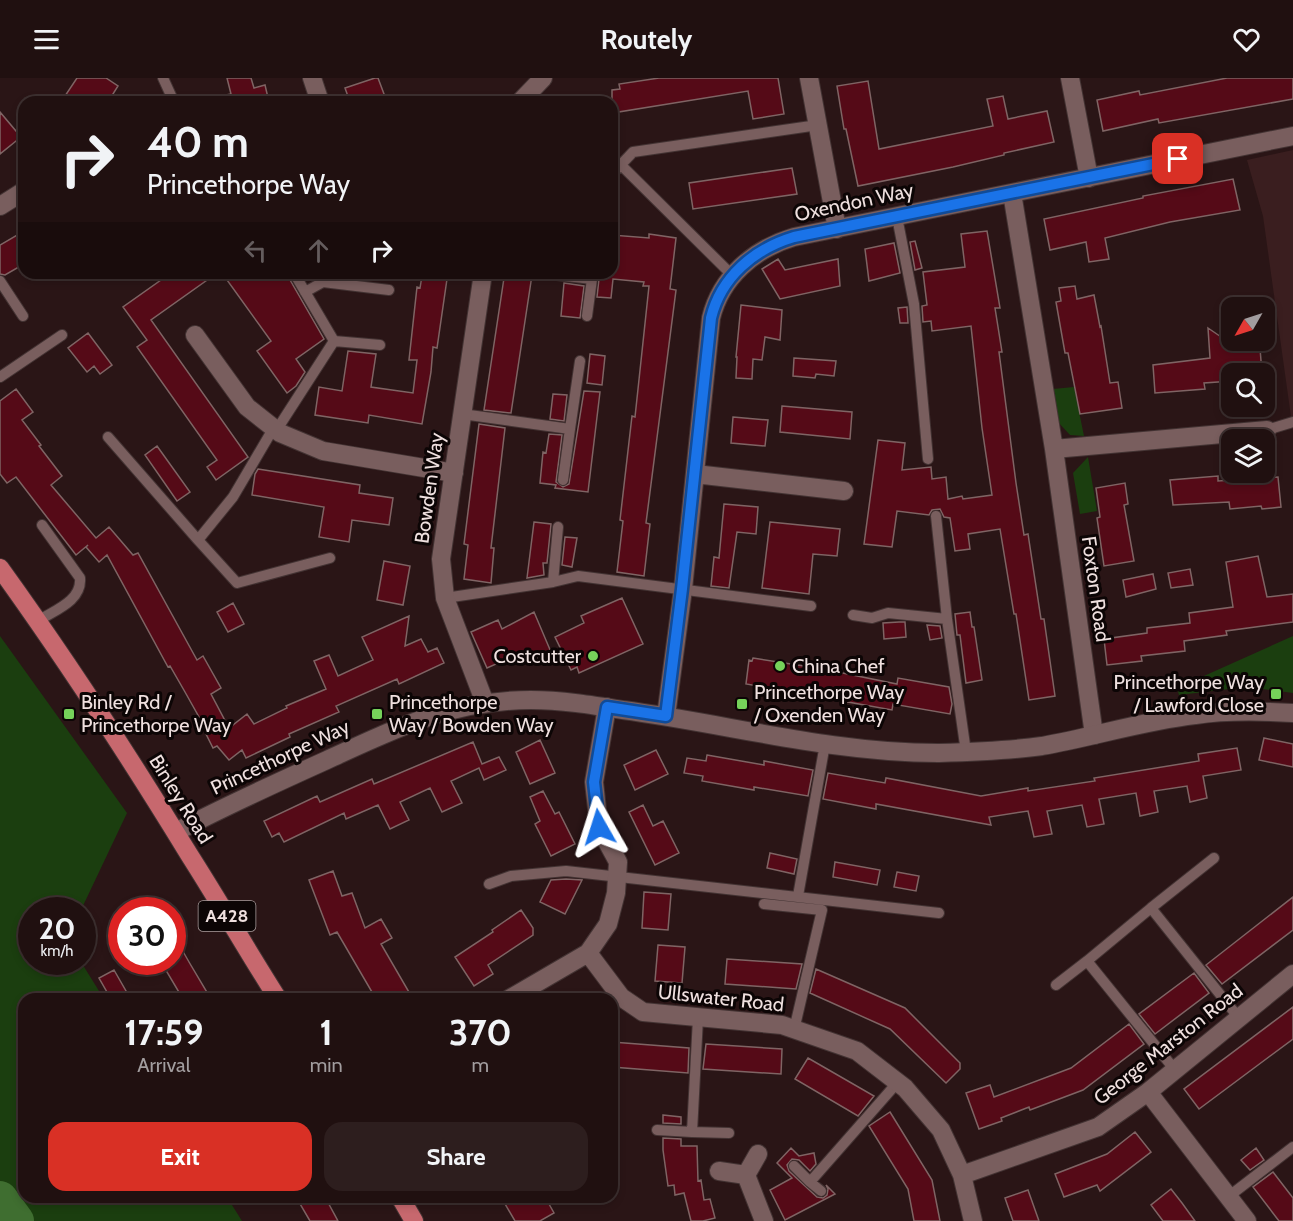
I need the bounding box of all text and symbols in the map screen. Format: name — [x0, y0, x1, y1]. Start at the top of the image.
icon: menu — [30, 23, 63, 56]
text: Routely — [601, 23, 692, 56]
icon: heart — [1230, 23, 1263, 56]
text: 40 m — [147, 116, 249, 168]
icon: right — [48, 120, 126, 198]
pin — [1152, 133, 1203, 184]
icon: arrive — [1161, 142, 1194, 175]
text: Princethorpe Way — [147, 168, 350, 201]
street label: Oxendon Way — [792, 178, 916, 226]
icon: left — [239, 234, 272, 267]
icon: ahead — [302, 234, 335, 267]
icon: right — [365, 234, 398, 267]
north arrow — [1221, 297, 1275, 351]
map controls — [1221, 297, 1275, 483]
button: search — [1221, 363, 1275, 417]
button: layers — [1221, 429, 1275, 483]
street label: Bowden Way — [409, 431, 449, 545]
street label: Foxton Road — [1077, 535, 1115, 643]
place label: Costcutter — [494, 644, 582, 668]
marker: Costcutter — [586, 649, 600, 663]
place label: China Chef — [792, 654, 885, 678]
marker: China Chef — [773, 659, 787, 673]
place label: Princethorpe Way / Lawford Close — [1114, 670, 1264, 717]
place label: Princethorpe Way / Oxenden Way — [753, 680, 904, 727]
marker: Princethorpe Way / Lawford Close — [1269, 687, 1283, 701]
place label: Binley Rd / Princethorpe Way — [81, 690, 231, 737]
place label: Princethorpe Way / Bowden Way — [389, 690, 554, 737]
marker: Princethorpe Way / Oxenden Way — [735, 697, 749, 711]
marker: Binley Rd / Princethorpe Way — [62, 707, 76, 721]
marker: Princethorpe Way / Bowden Way — [370, 707, 384, 721]
street label: Princethorpe Way — [207, 714, 353, 800]
street label: Binley Road — [144, 750, 218, 848]
position arrow — [567, 795, 631, 859]
speed limit sign: 30 — [108, 897, 186, 975]
road number: A428 — [198, 901, 256, 931]
text: 20 — [38, 910, 76, 947]
text: km/h — [41, 942, 73, 960]
street label: George Marston Road — [1089, 978, 1247, 1110]
street label: Ullswater Road — [657, 979, 785, 1017]
text: 17:59 — [124, 1010, 203, 1054]
text: 1 — [320, 1010, 333, 1054]
text: 370 — [449, 1010, 512, 1054]
text: Arrival — [137, 1053, 190, 1077]
text: min — [310, 1053, 343, 1077]
text: m — [472, 1053, 489, 1077]
button: Exit — [48, 1122, 312, 1191]
button: Share — [324, 1122, 588, 1191]

